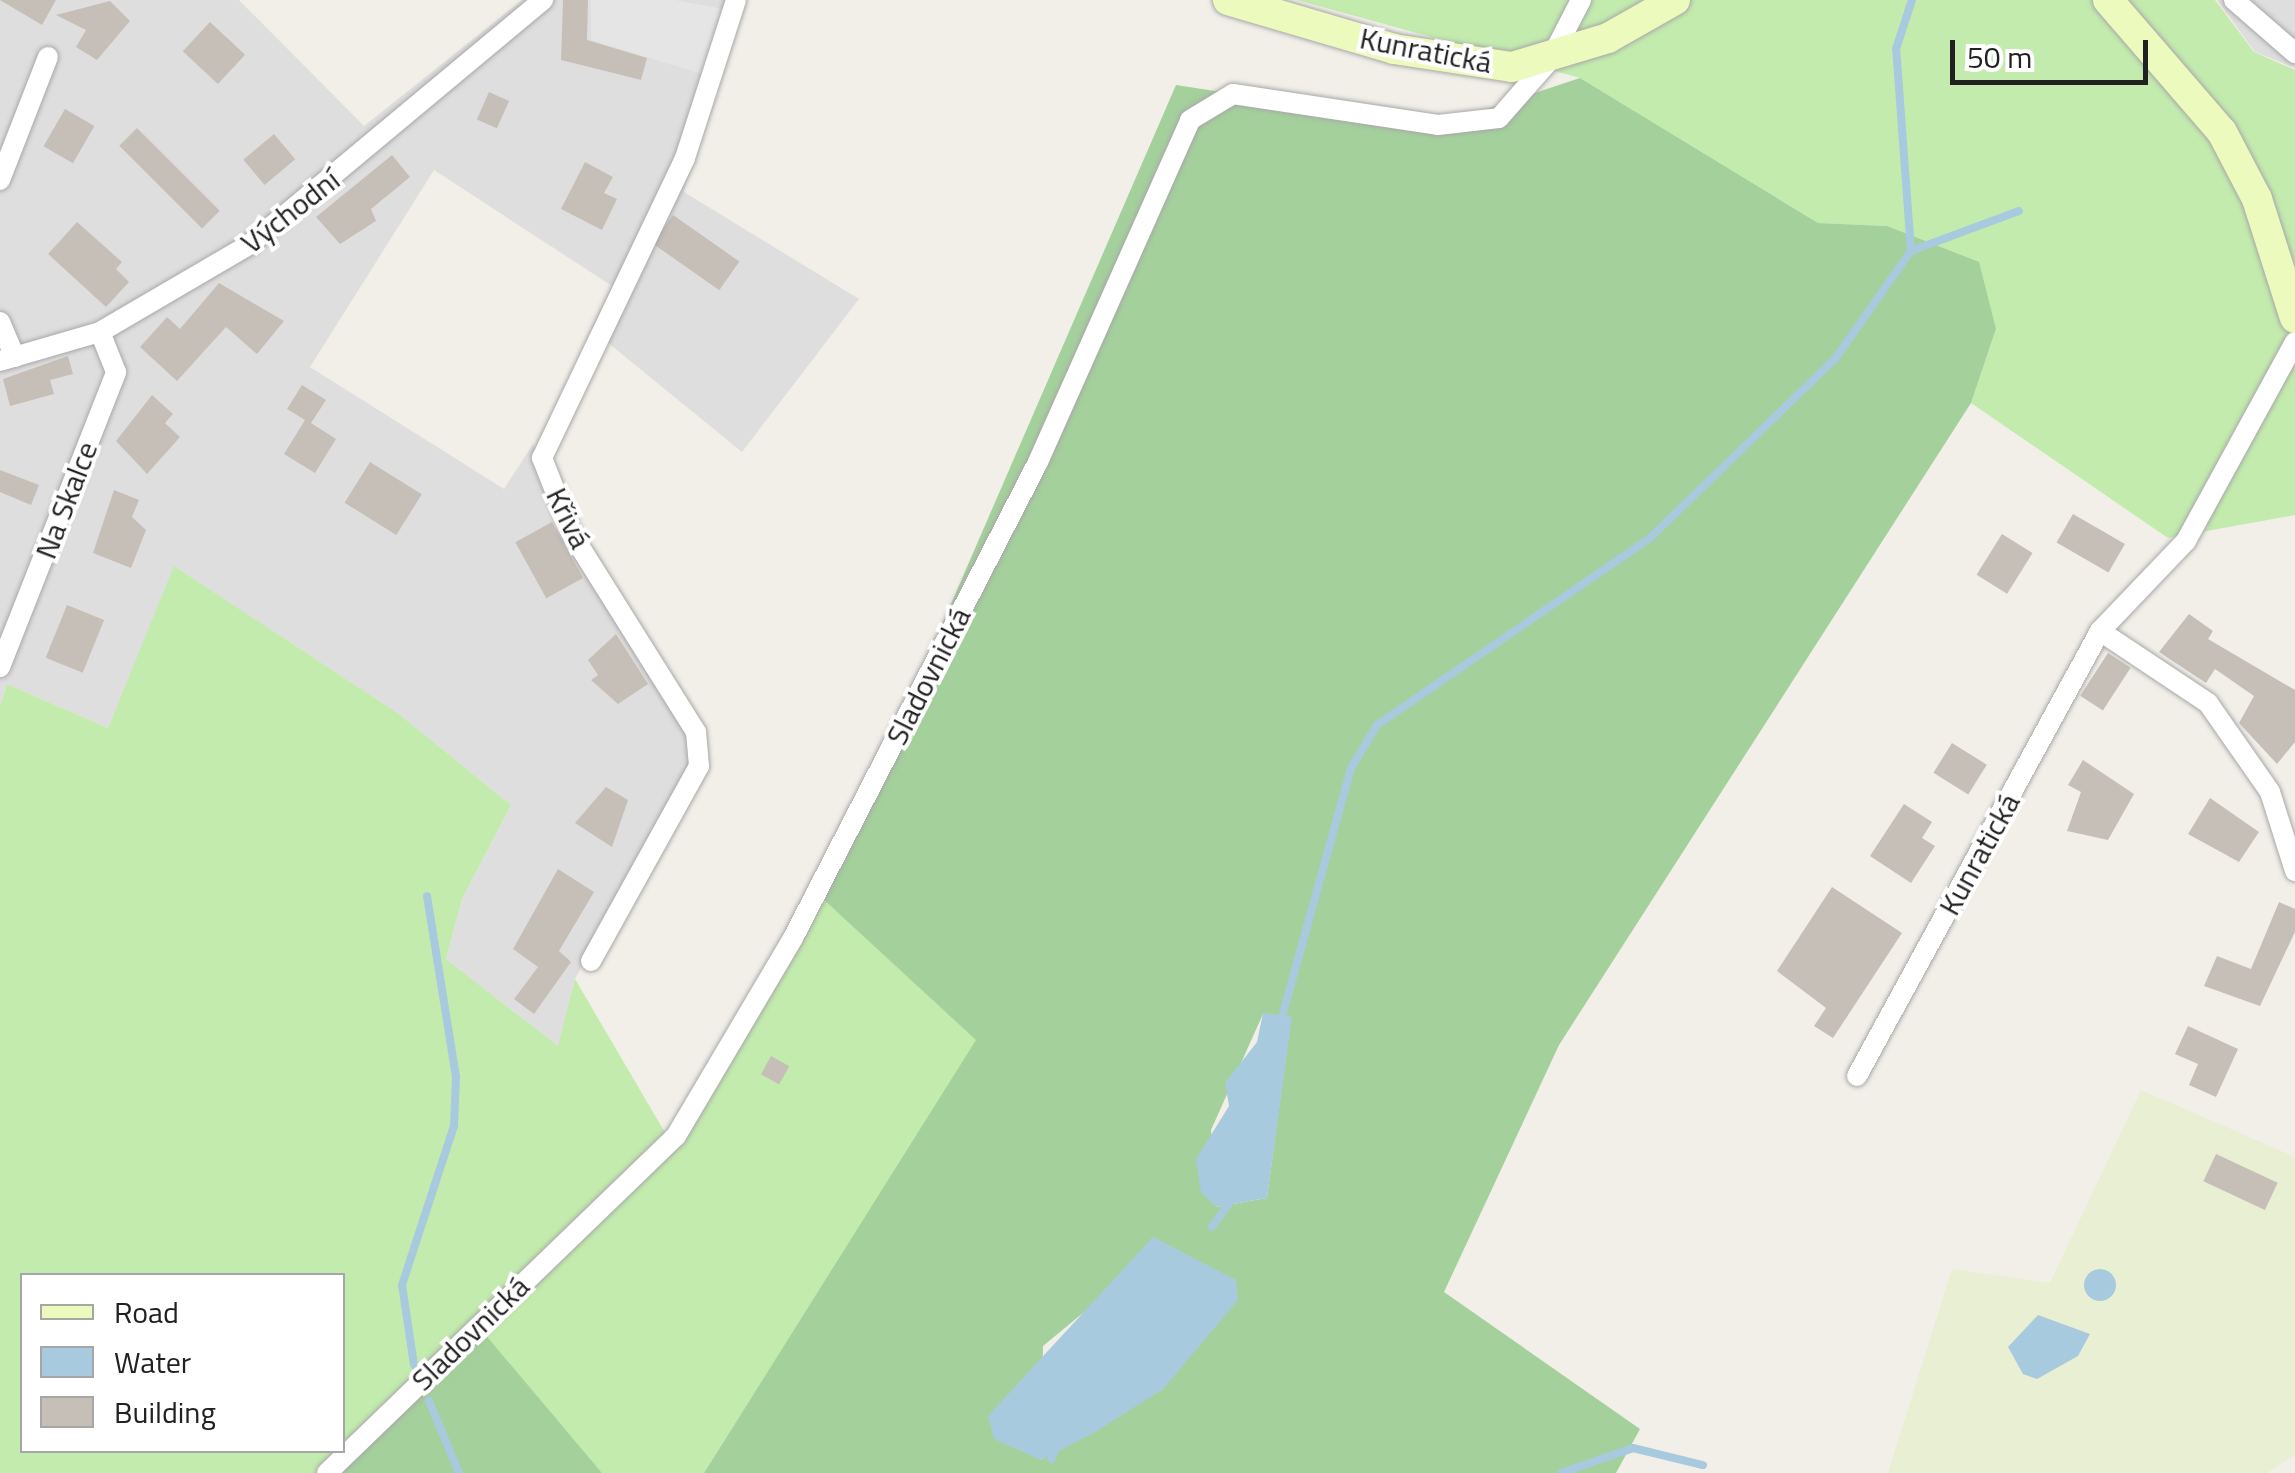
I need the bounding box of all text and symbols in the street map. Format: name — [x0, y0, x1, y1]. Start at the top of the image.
street label: Kunratická — [1357, 20, 1495, 80]
scale bar — [1955, 20, 2152, 82]
text: 50 m — [1967, 34, 2032, 80]
street label: Východní — [234, 161, 346, 261]
street label: Na Skalce — [27, 436, 105, 564]
street label: Křivá — [539, 482, 599, 554]
street label: Sladovnická — [878, 601, 978, 751]
street label: Kunratická — [1931, 787, 2027, 921]
street label: Sladovnická — [404, 1268, 536, 1398]
legend — [20, 1273, 345, 1453]
text: Road — [114, 1289, 179, 1335]
text: Water — [114, 1339, 191, 1385]
text: Building — [114, 1389, 216, 1435]

